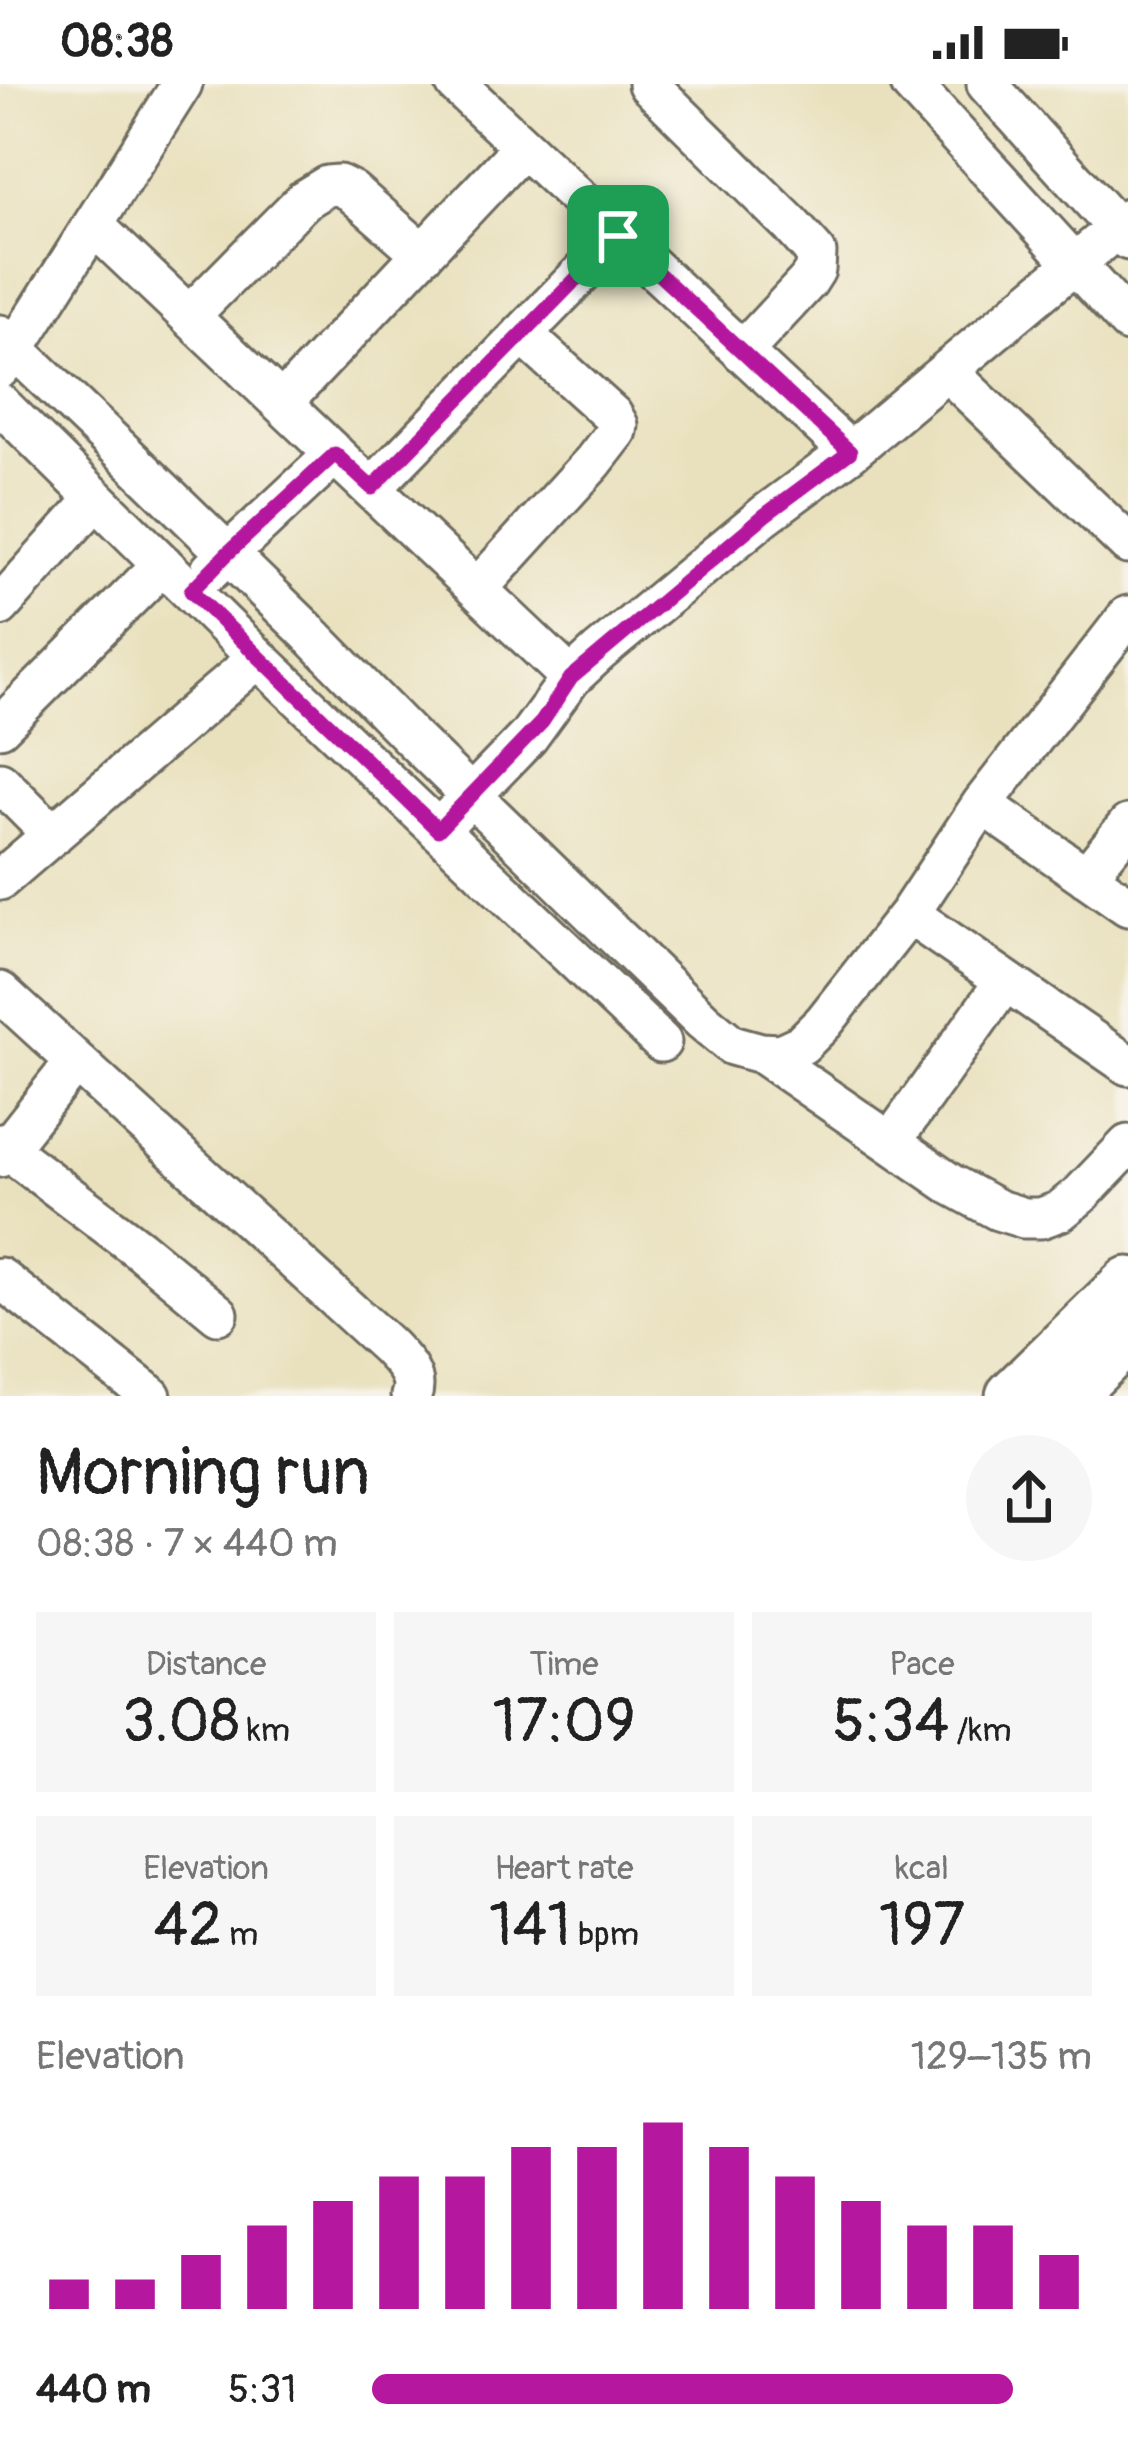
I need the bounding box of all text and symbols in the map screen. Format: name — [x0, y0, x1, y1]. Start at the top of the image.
text: 08:38 — [60, 14, 173, 70]
pin — [567, 185, 669, 287]
icon: arrive — [585, 203, 651, 269]
text: Morning run — [36, 1432, 370, 1515]
button: share — [966, 1435, 1092, 1561]
text: 08:38 · 7 × 440 m — [36, 1519, 338, 1568]
text: Distance — [146, 1644, 266, 1685]
text: Time — [530, 1644, 598, 1685]
text: Pace — [889, 1644, 955, 1685]
text: 3.08 — [122, 1685, 240, 1760]
text: 17:09 — [492, 1685, 636, 1760]
text: 5:34 — [833, 1685, 949, 1760]
text: km — [240, 1710, 290, 1751]
text: /km — [949, 1710, 1011, 1751]
text: Elevation — [143, 1848, 269, 1889]
text: Heart rate — [494, 1848, 634, 1889]
text: kcal — [895, 1848, 949, 1889]
text: 42 — [154, 1889, 222, 1964]
text: 141 — [489, 1889, 571, 1964]
text: 197 — [879, 1889, 965, 1964]
text: m — [222, 1914, 258, 1955]
text: bpm — [571, 1914, 639, 1955]
text: Elevation — [36, 2032, 185, 2081]
text: 129–135 m — [911, 2032, 1092, 2081]
text: 440 m — [36, 2365, 151, 2414]
text: 5:31 — [228, 2365, 297, 2414]

